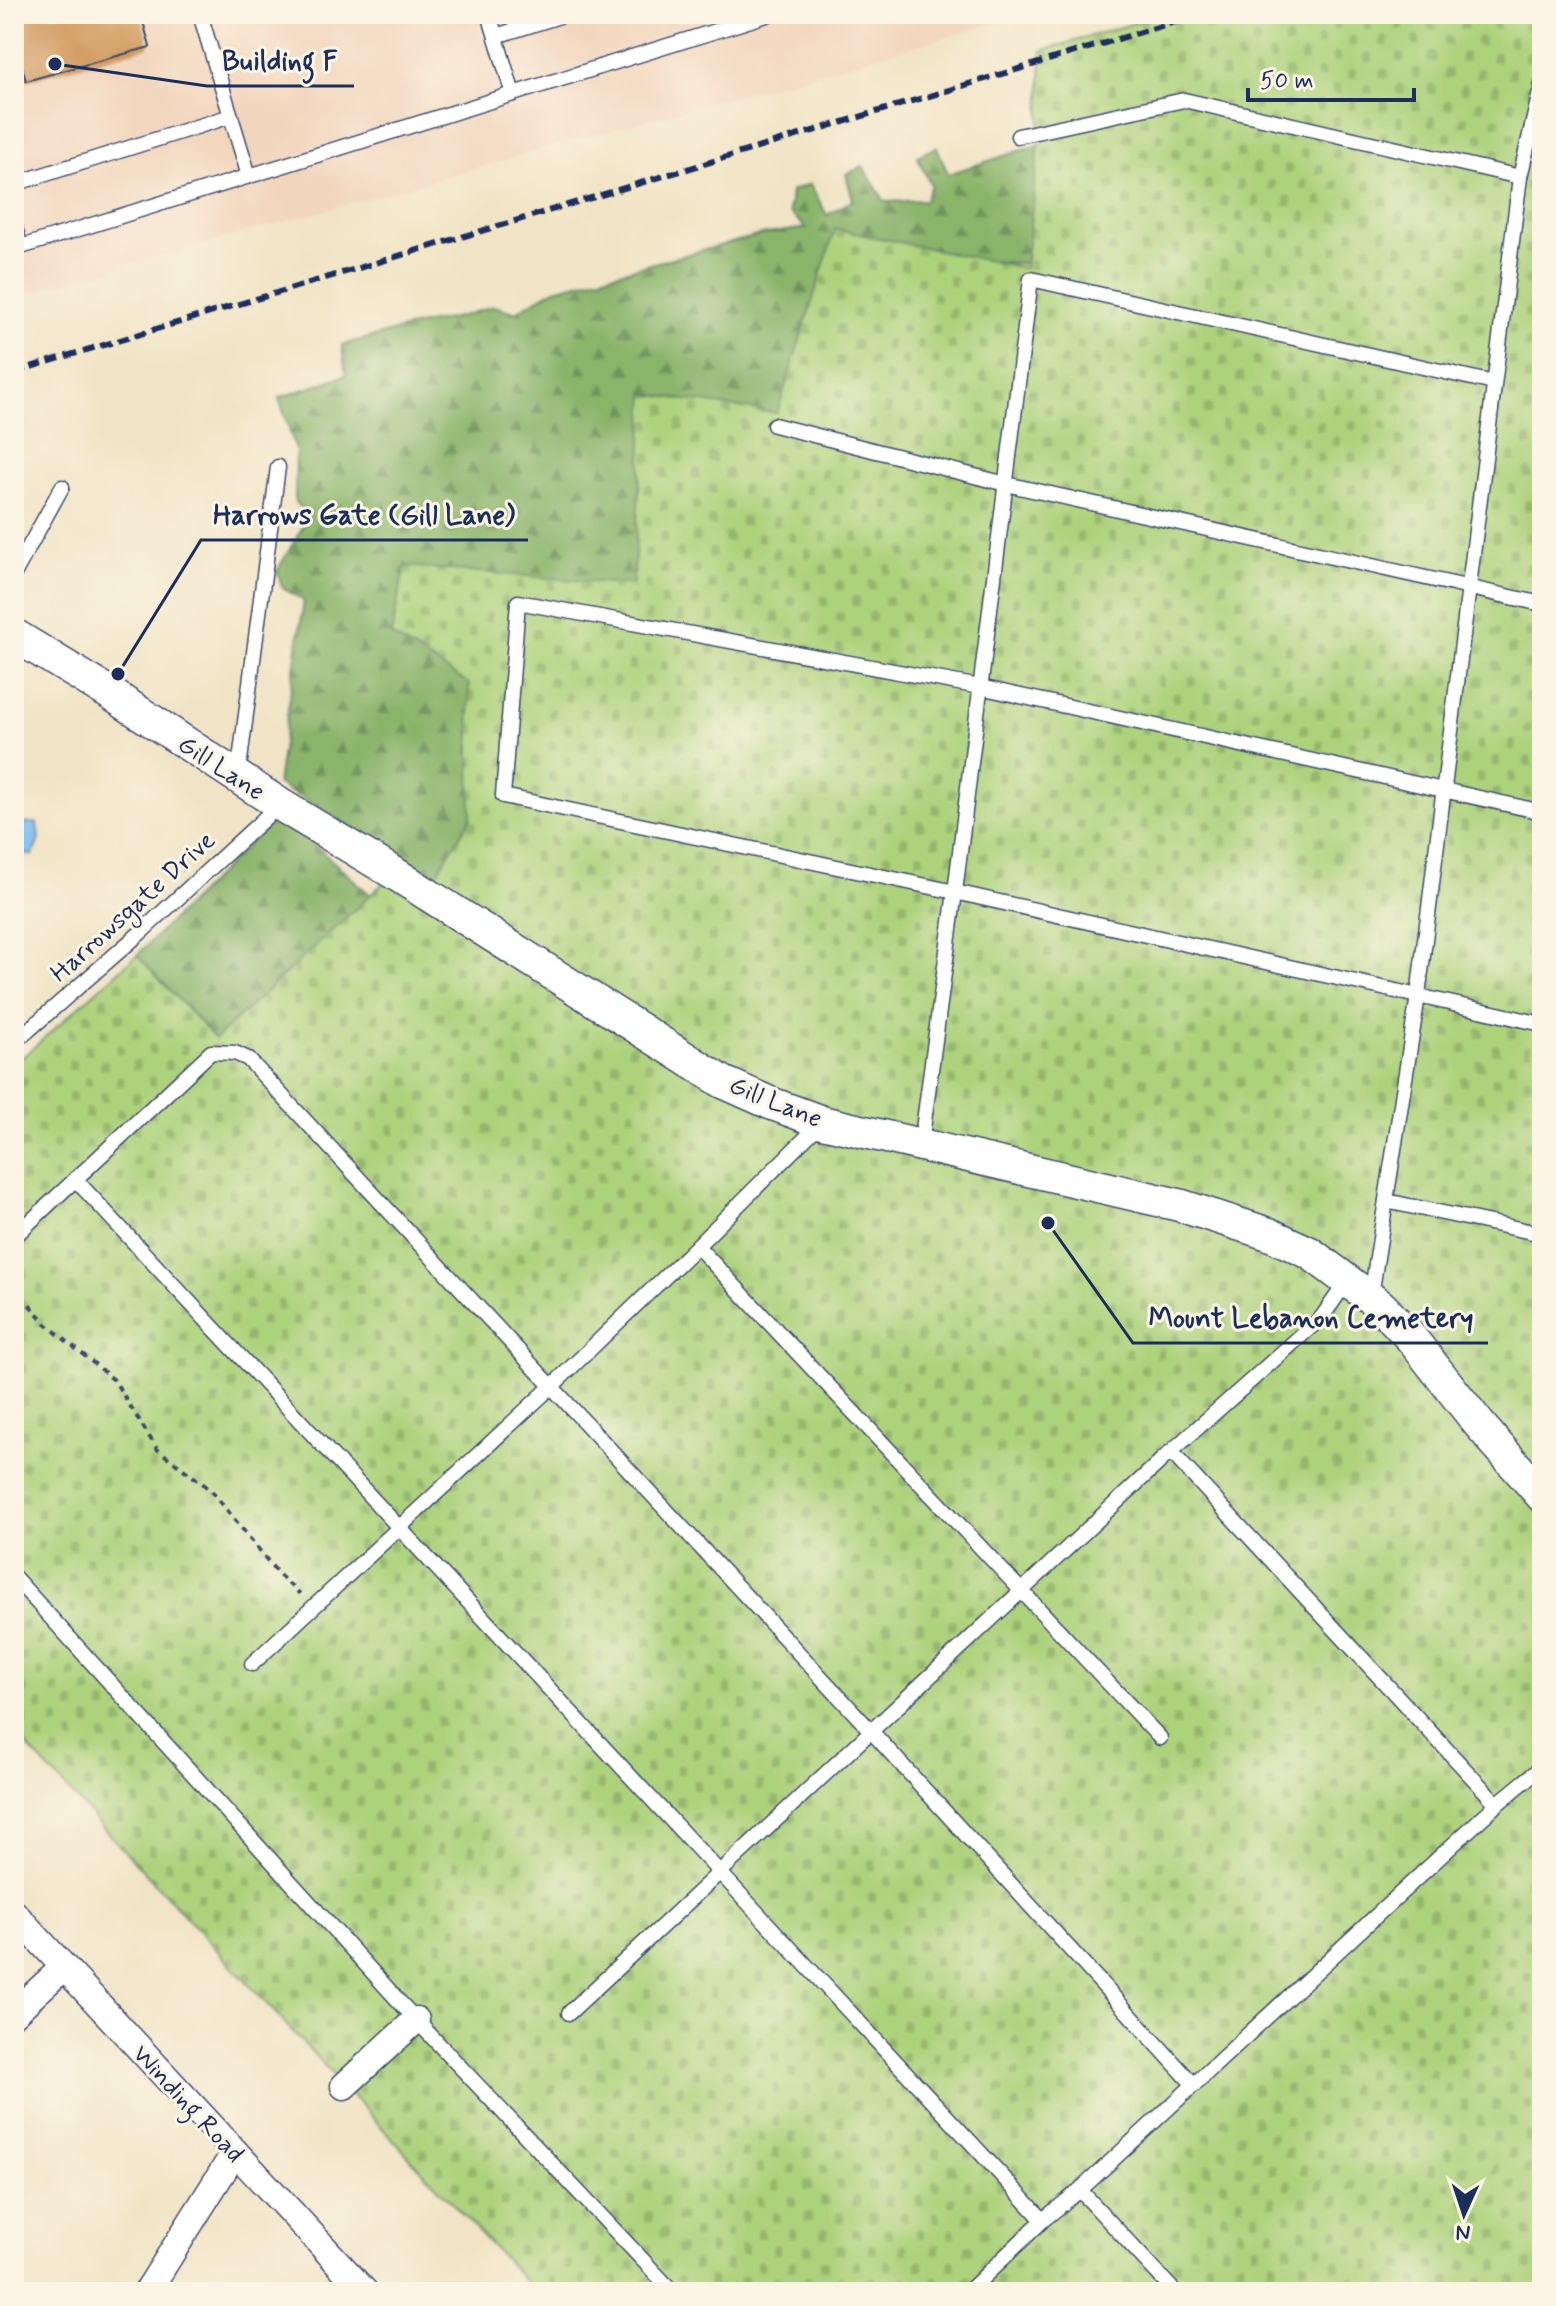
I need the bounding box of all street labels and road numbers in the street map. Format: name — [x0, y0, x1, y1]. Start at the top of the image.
street label: Gill Lane — [171, 728, 271, 809]
street label: Harrowsgate Drive — [44, 824, 224, 992]
street label: Gill Lane — [724, 1069, 827, 1137]
street label: Winding Road — [122, 2038, 251, 2173]

